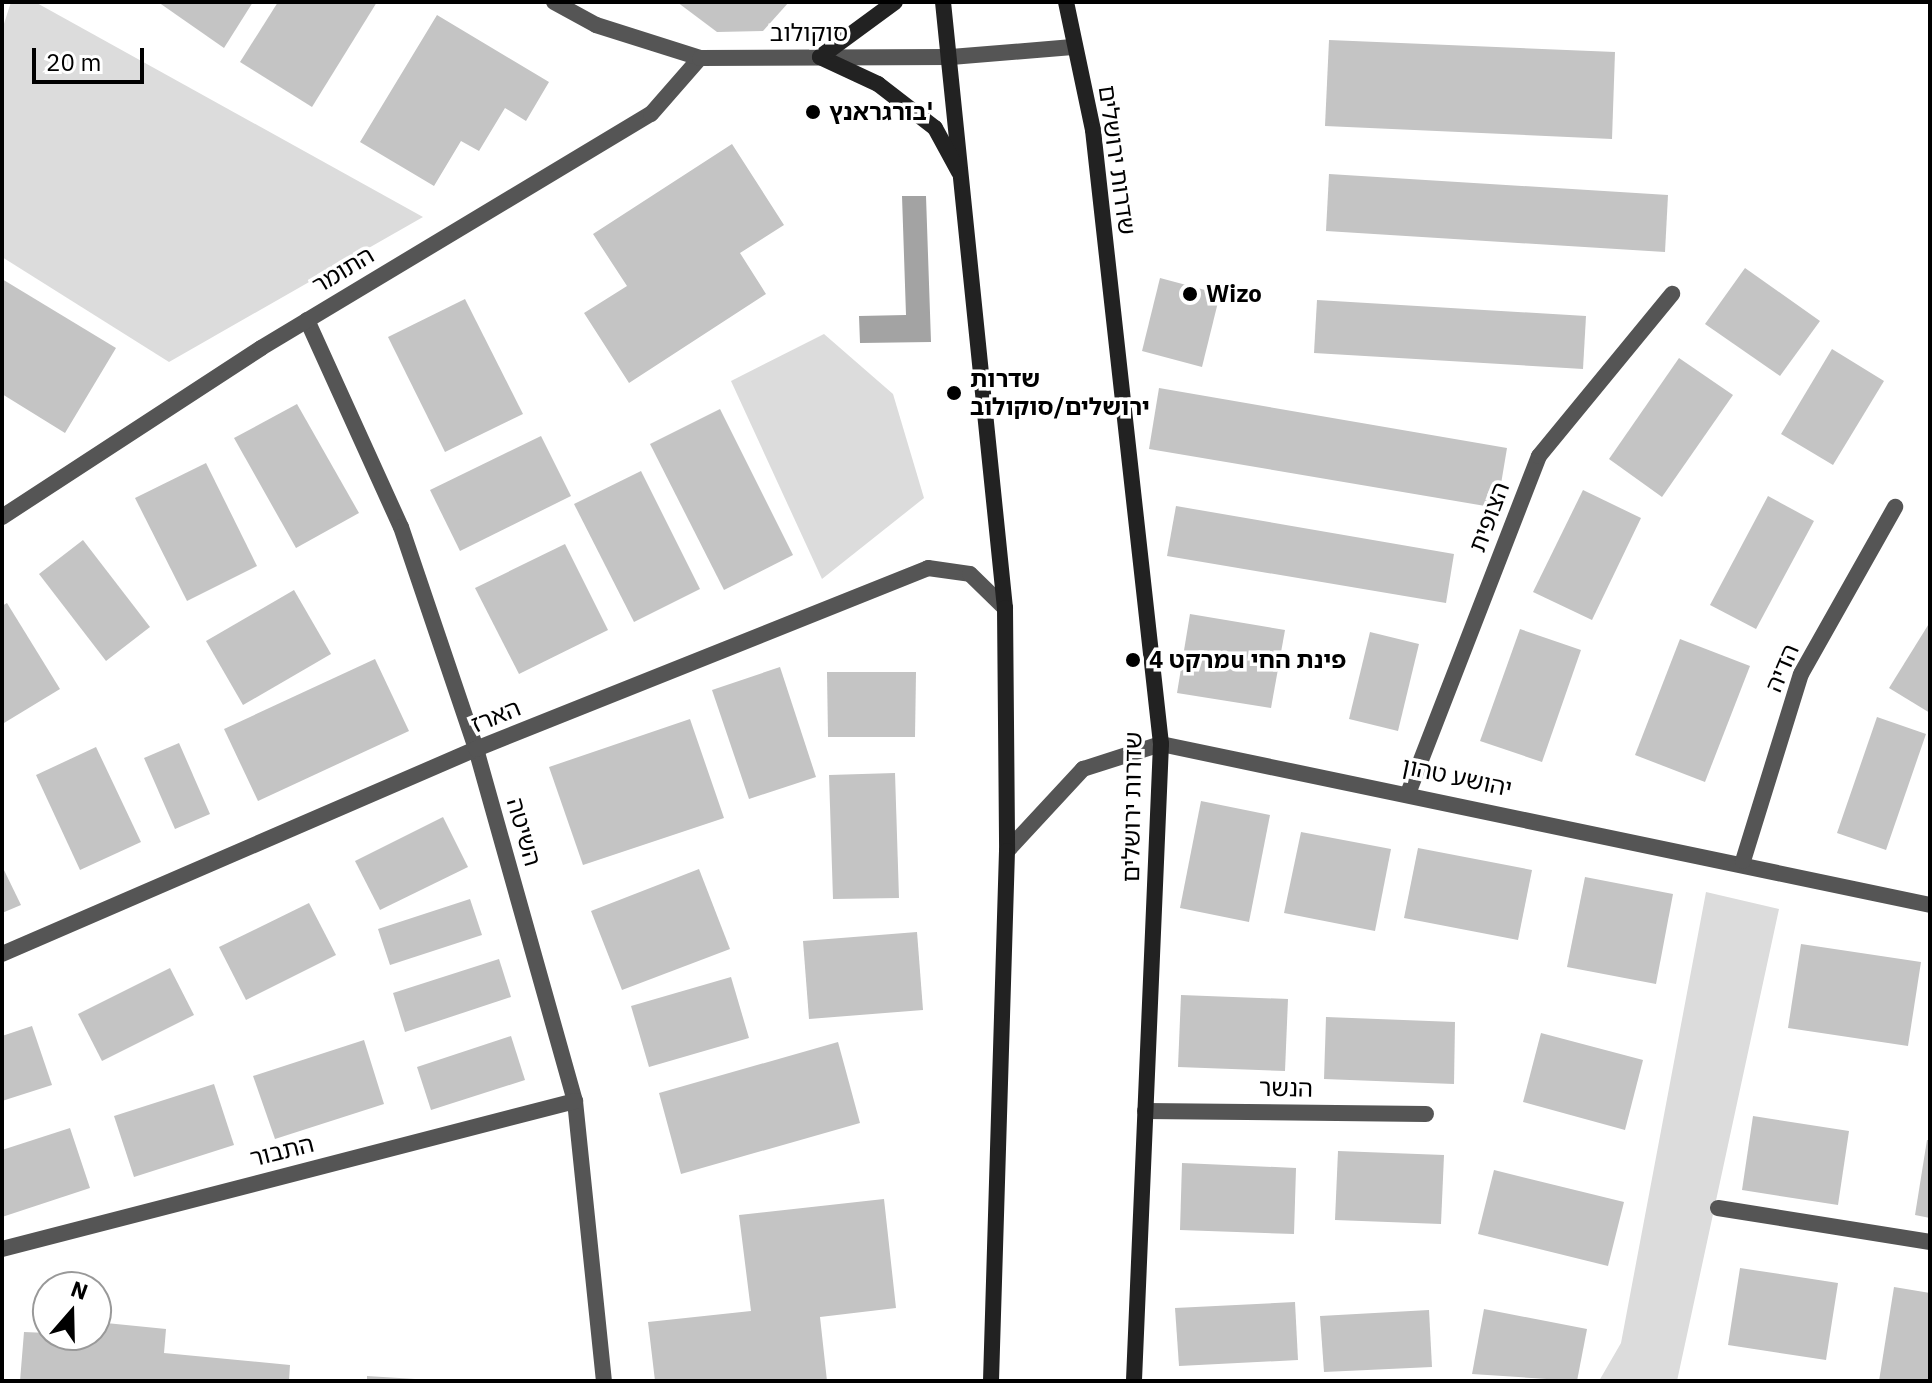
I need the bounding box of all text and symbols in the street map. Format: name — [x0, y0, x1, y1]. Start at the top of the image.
street label: סוקולוב — [770, 19, 848, 47]
scale bar — [36, 32, 148, 82]
text: 20 m — [46, 46, 101, 78]
street label: שדרות ירושלים — [1092, 83, 1142, 237]
place label: בורגראנץ' — [829, 98, 933, 126]
marker: בורגראנץ' — [804, 103, 822, 121]
street label: התומר — [307, 240, 379, 300]
place label: Wizo — [1206, 280, 1262, 308]
marker: Wizo — [1181, 285, 1199, 303]
place label: שדרות ירושלים/סוקולוב — [970, 365, 1150, 421]
marker: שדרות ירושלים/סוקולוב — [945, 384, 963, 402]
street label: הצופית — [1463, 478, 1515, 556]
street label: הדיה — [1759, 639, 1805, 697]
place label: מרקט 4u פינת החי — [1149, 646, 1346, 674]
marker: מרקט 4u פינת החי — [1124, 651, 1142, 669]
street label: הארז — [467, 693, 525, 739]
street label: שדרות ירושלים — [1116, 731, 1148, 883]
street label: יהושע טהון — [1399, 751, 1515, 803]
street label: השיטה — [501, 795, 547, 869]
street label: הנשר — [1259, 1073, 1313, 1103]
street label: התבור — [247, 1129, 317, 1173]
north arrow — [32, 1271, 112, 1351]
text: N — [67, 1274, 92, 1306]

